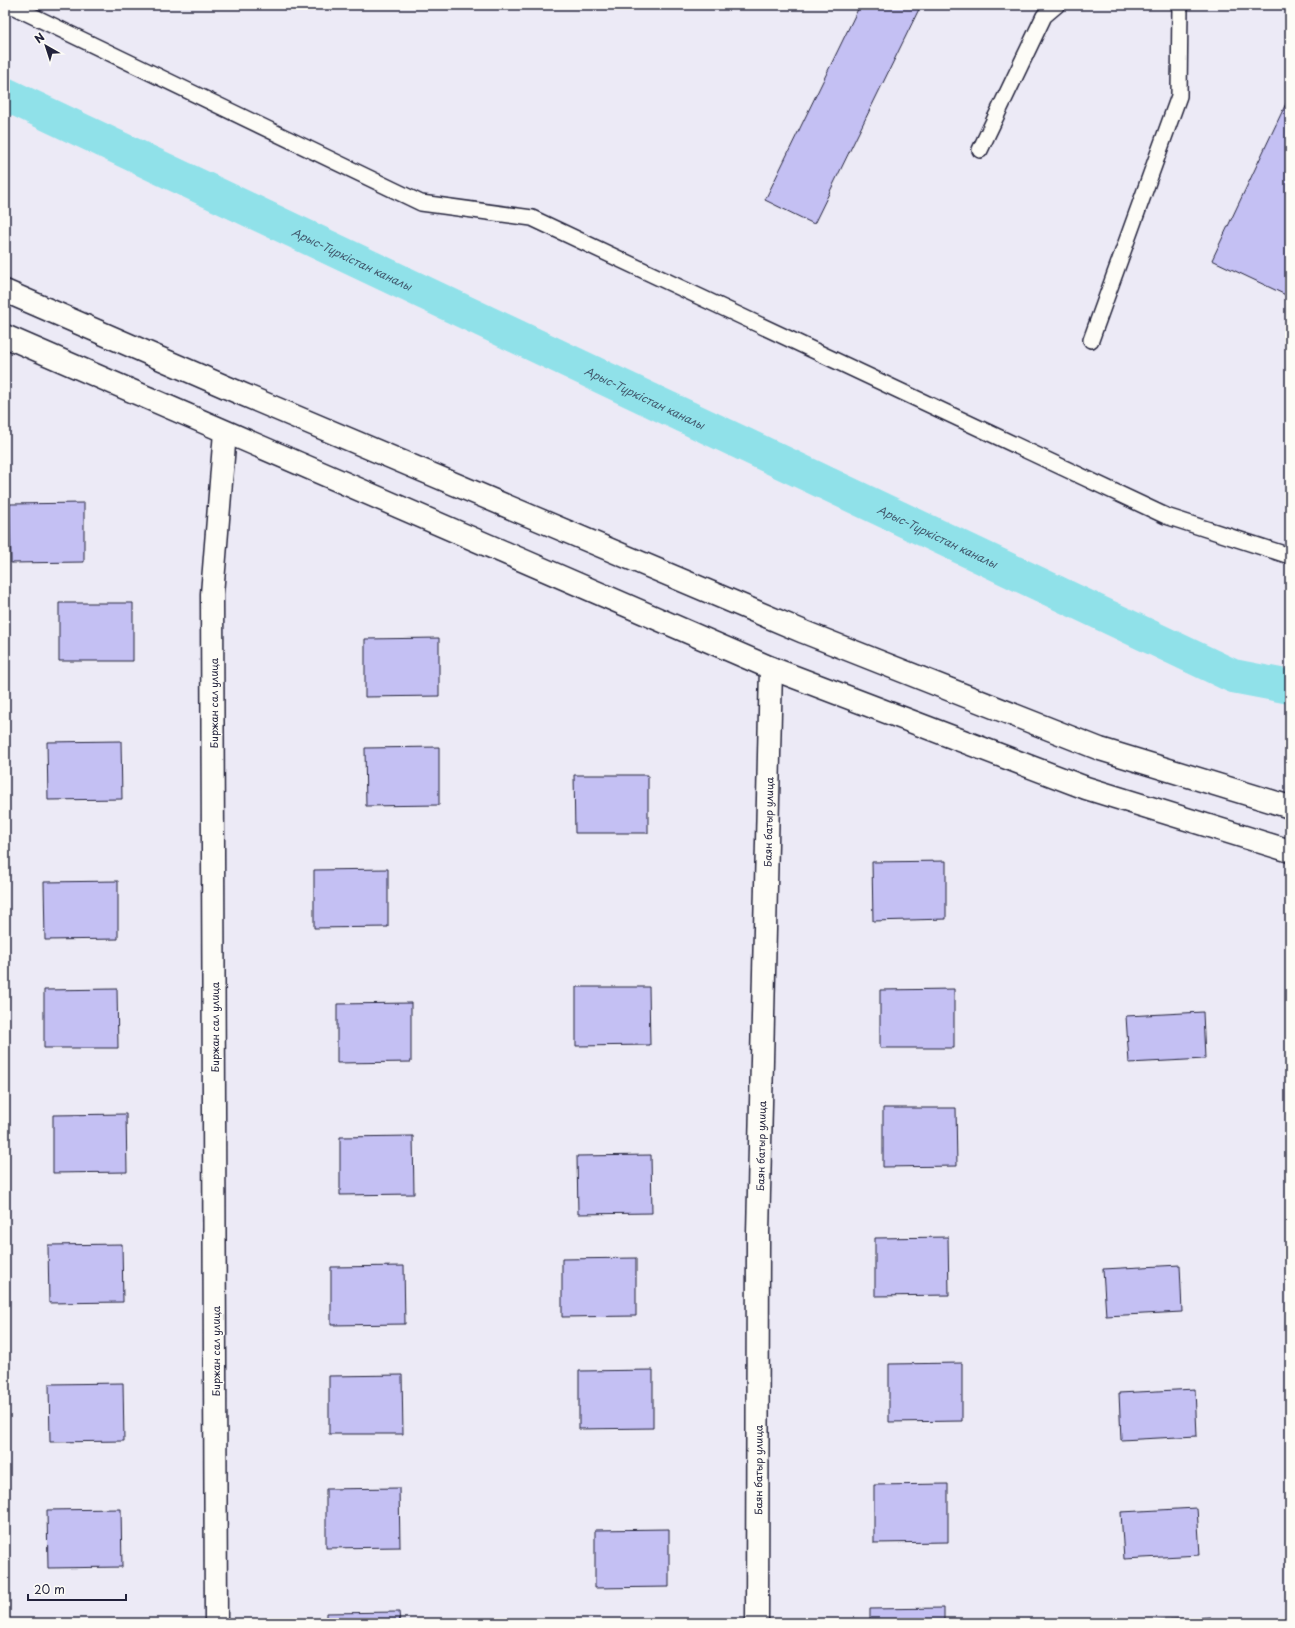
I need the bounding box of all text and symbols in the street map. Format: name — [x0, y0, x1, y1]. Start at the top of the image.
north arrow — [26, 26, 66, 66]
text: N — [31, 28, 48, 47]
water label: Арыс-Түркістан каналы — [289, 223, 416, 295]
water label: Арыс-Түркістан каналы — [582, 361, 708, 433]
water label: Арыс-Түркістан каналы — [875, 500, 1001, 572]
street label: Биржан сал улица — [206, 657, 221, 748]
street label: Баян батыр улица — [759, 776, 776, 867]
street label: Биржан сал улица — [207, 981, 222, 1072]
street label: Баян батыр улица — [751, 1100, 769, 1191]
street label: Биржан сал улица — [208, 1305, 223, 1396]
street label: Баян батыр улица — [750, 1424, 765, 1515]
scale bar — [28, 1576, 126, 1602]
text: 20 m — [34, 1580, 65, 1598]

